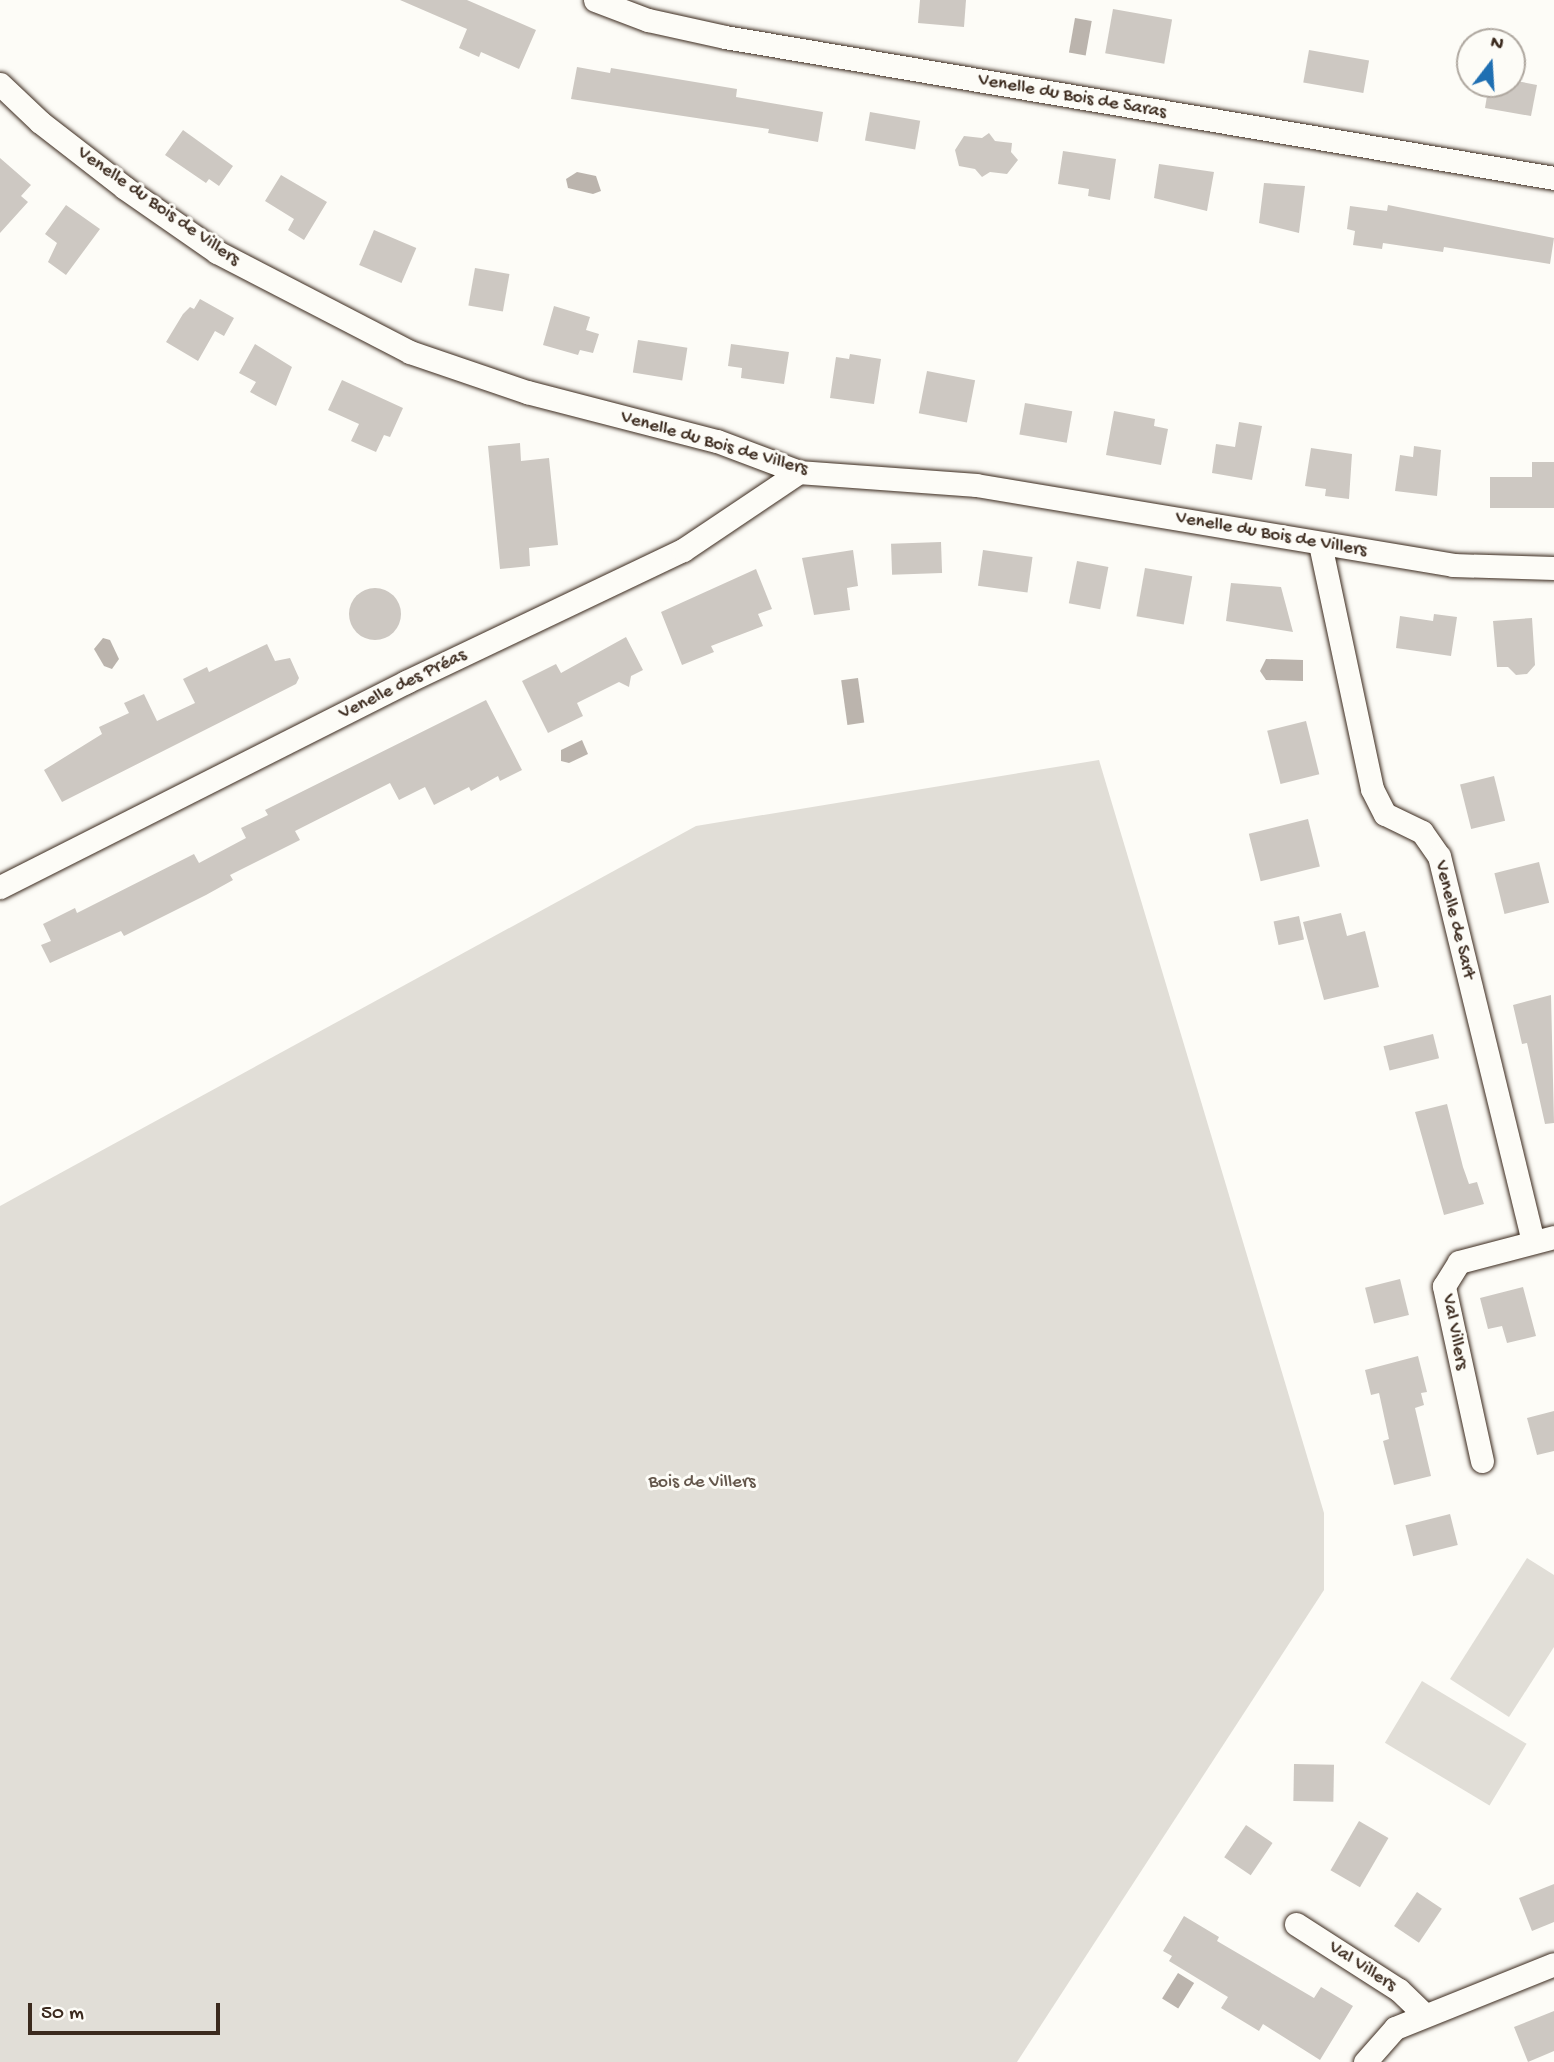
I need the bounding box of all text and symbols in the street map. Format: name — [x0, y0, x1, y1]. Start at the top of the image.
north arrow — [1456, 28, 1526, 98]
text: N — [1487, 32, 1506, 57]
street label: Venelle du Bois de Saras — [976, 69, 1168, 125]
street label: Venelle du Bois de Villers — [72, 142, 244, 272]
street label: Venelle du Bois de Villers — [618, 406, 810, 482]
street label: Venelle du Bois de Villers — [1174, 507, 1368, 563]
street label: Venelle des Préas — [336, 644, 470, 726]
street label: Venelle de Sart — [1428, 858, 1480, 982]
street label: Val Villers — [1436, 1292, 1472, 1372]
park label: Bois de Villers — [648, 1472, 756, 1494]
street label: Val Villers — [1324, 1937, 1400, 1997]
scale bar — [32, 1988, 224, 2032]
text: 50 m — [41, 2002, 84, 2027]

